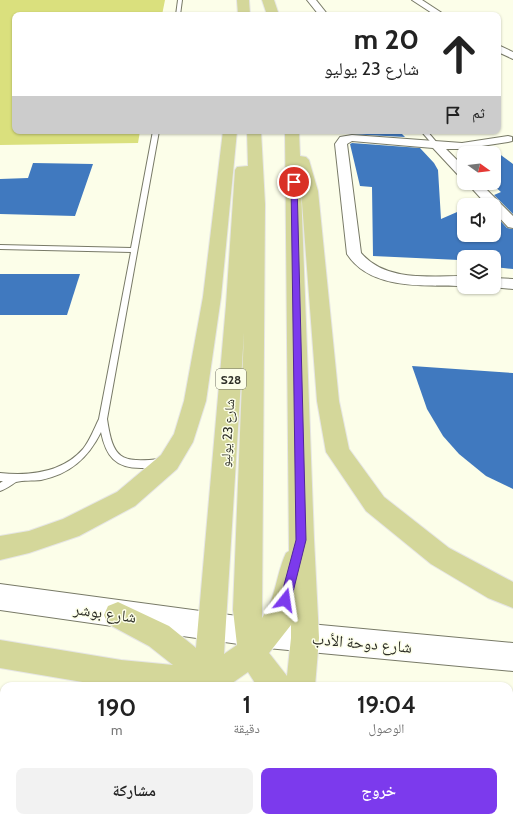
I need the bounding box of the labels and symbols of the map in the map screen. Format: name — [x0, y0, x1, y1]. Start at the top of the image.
north arrow — [457, 146, 501, 190]
pin — [277, 165, 311, 199]
road number: S28 — [216, 369, 246, 389]
street label: شارع 23 يوليو — [217, 398, 239, 468]
position arrow — [264, 579, 306, 621]
street label: شارع بوشر — [71, 599, 137, 628]
street label: شارع دوحة الأدب — [311, 629, 413, 658]

